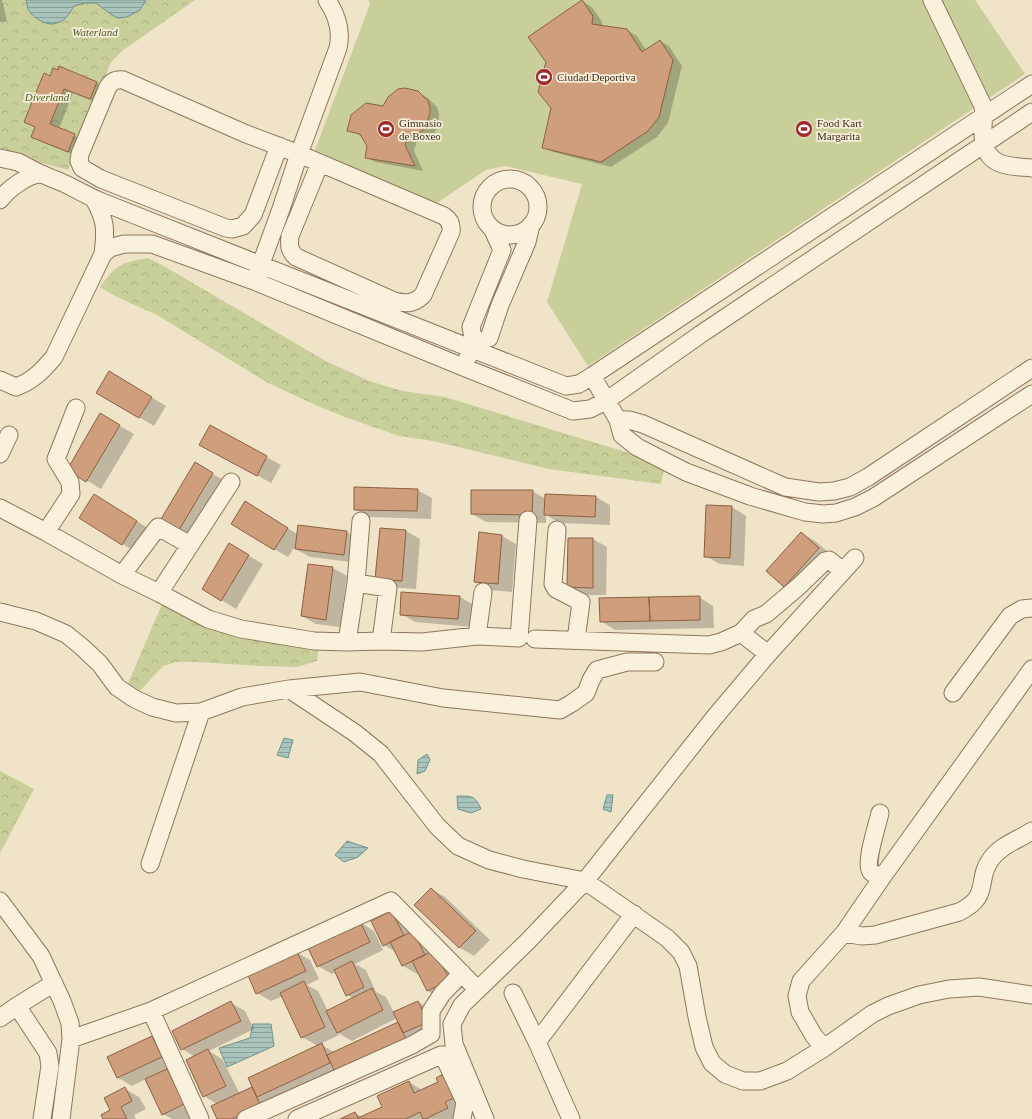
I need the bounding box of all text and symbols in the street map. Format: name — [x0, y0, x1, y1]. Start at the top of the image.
park label: Waterland — [72, 26, 118, 38]
sports icon: Ciudad Deportiva — [534, 67, 554, 87]
place label: Ciudad Deportiva — [557, 71, 636, 83]
park label: Diverland — [24, 91, 70, 103]
place label: Gimnasio de Boxeo — [399, 117, 442, 142]
place label: Food Kart Margarita — [817, 117, 862, 142]
sports icon: Gimnasio de Boxeo — [376, 119, 396, 139]
sports icon: Food Kart Margarita — [794, 119, 814, 139]

